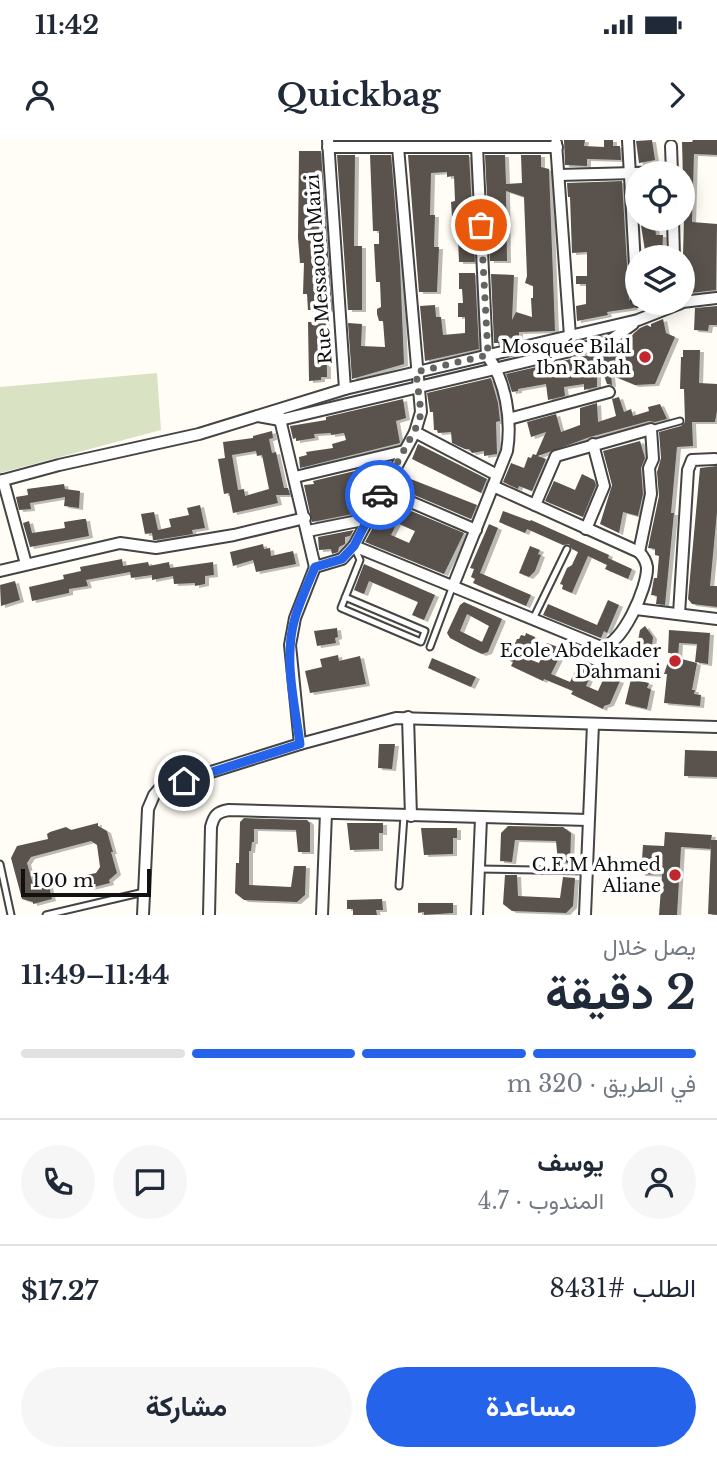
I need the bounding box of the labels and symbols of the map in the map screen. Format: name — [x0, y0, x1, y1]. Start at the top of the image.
street label: Rue Messaoud Maizi — [301, 173, 337, 365]
pin — [451, 195, 511, 255]
place label: Mosquée Bilal Ibn Rabah — [501, 336, 631, 379]
marker: Mosquée Bilal Ibn Rabah — [637, 349, 653, 365]
courier — [345, 460, 415, 530]
place label: Ecole Abdelkader Dahmani — [500, 640, 661, 683]
marker: Ecole Abdelkader Dahmani — [667, 653, 683, 669]
pin — [154, 751, 214, 811]
place label: C.E.M Ahmed Aliane — [532, 854, 661, 897]
scale bar — [21, 866, 150, 898]
marker: C.E.M Ahmed Aliane — [667, 867, 683, 883]

